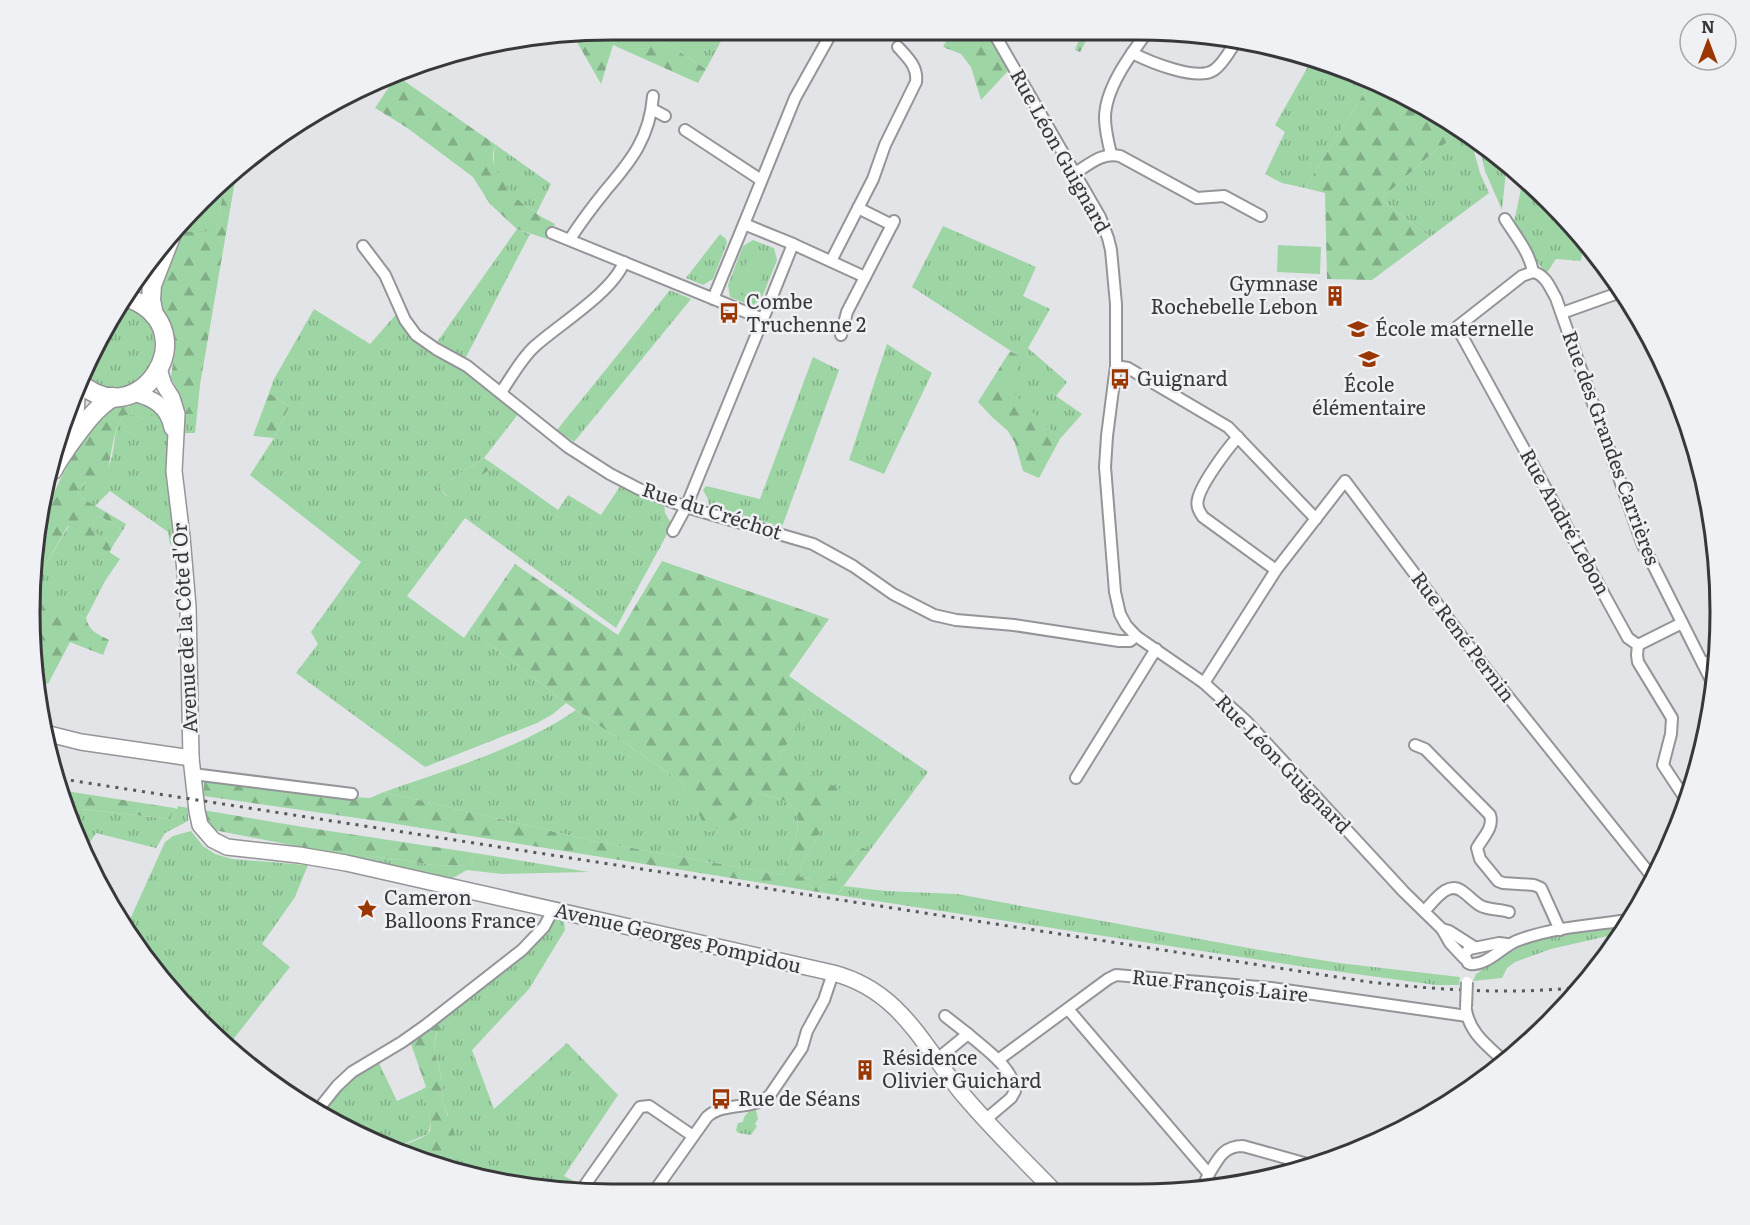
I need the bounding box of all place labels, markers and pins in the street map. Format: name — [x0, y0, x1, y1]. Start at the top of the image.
place label: Gymnase Rochebelle Lebon — [1150, 267, 1318, 320]
building icon: Gymnase Rochebelle Lebon — [1323, 284, 1347, 308]
place label: Combe Truchenne 2 — [746, 285, 866, 338]
bus stop icon: Combe Truchenne 2 — [717, 301, 741, 325]
place label: École maternelle — [1375, 312, 1534, 342]
school or university icon: École maternelle — [1346, 317, 1370, 341]
school or university icon: École élémentaire — [1357, 347, 1381, 371]
place label: Guignard — [1137, 362, 1228, 392]
bus stop icon: Guignard — [1108, 367, 1132, 391]
place label: École élémentaire — [1312, 368, 1426, 421]
place label: Cameron Balloons France — [384, 881, 536, 934]
place icon: Cameron Balloons France — [355, 897, 379, 921]
place label: Résidence Olivier Guichard — [882, 1041, 1041, 1094]
building icon: Résidence Olivier Guichard — [853, 1058, 877, 1082]
place label: Rue de Séans — [738, 1082, 860, 1112]
bus stop icon: Rue de Séans — [709, 1087, 733, 1111]

